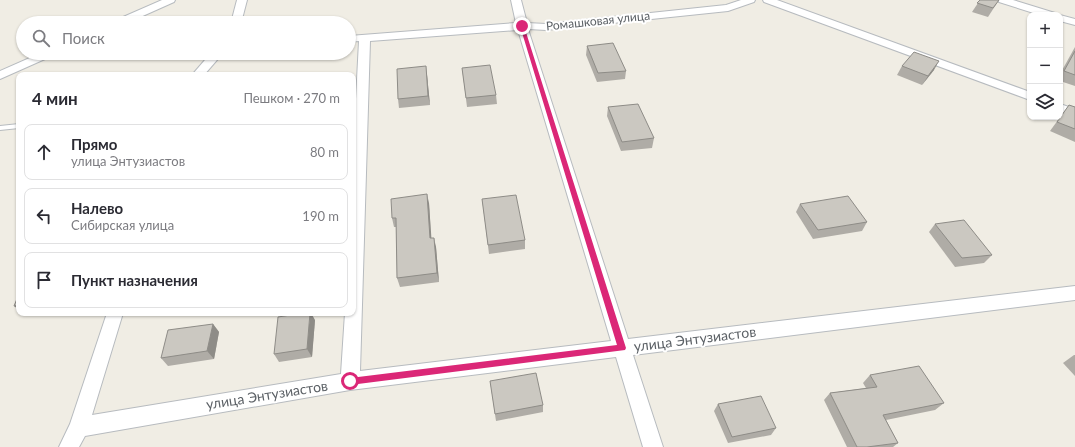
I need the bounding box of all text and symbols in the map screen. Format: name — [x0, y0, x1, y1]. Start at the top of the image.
street label: Ромашковая улица — [545, 8, 651, 33]
map controls — [1027, 12, 1063, 120]
button: + — [1027, 12, 1063, 48]
search box — [16, 16, 356, 60]
route end — [513, 17, 531, 35]
icon: search — [30, 27, 52, 49]
text: Поиск — [62, 29, 105, 47]
button: − — [1027, 48, 1063, 84]
button: layers — [1027, 84, 1063, 120]
text: 4 мин — [32, 88, 78, 109]
text: Пешком · 270 m — [243, 90, 340, 106]
text: Прямо — [71, 135, 117, 153]
icon: ahead — [33, 141, 55, 163]
text: 80 m — [310, 144, 339, 160]
text: улица Энтузиастов — [71, 153, 185, 169]
text: Налево — [71, 199, 123, 217]
icon: left — [33, 205, 55, 227]
text: 190 m — [302, 208, 339, 224]
text: Сибирская улица — [71, 217, 174, 233]
icon: arrive — [33, 269, 55, 291]
text: Пункт назначения — [71, 271, 198, 289]
street label: улица Энтузиастов — [633, 323, 757, 354]
route start — [341, 372, 359, 390]
street label: улица Энтузиастов — [205, 376, 329, 413]

